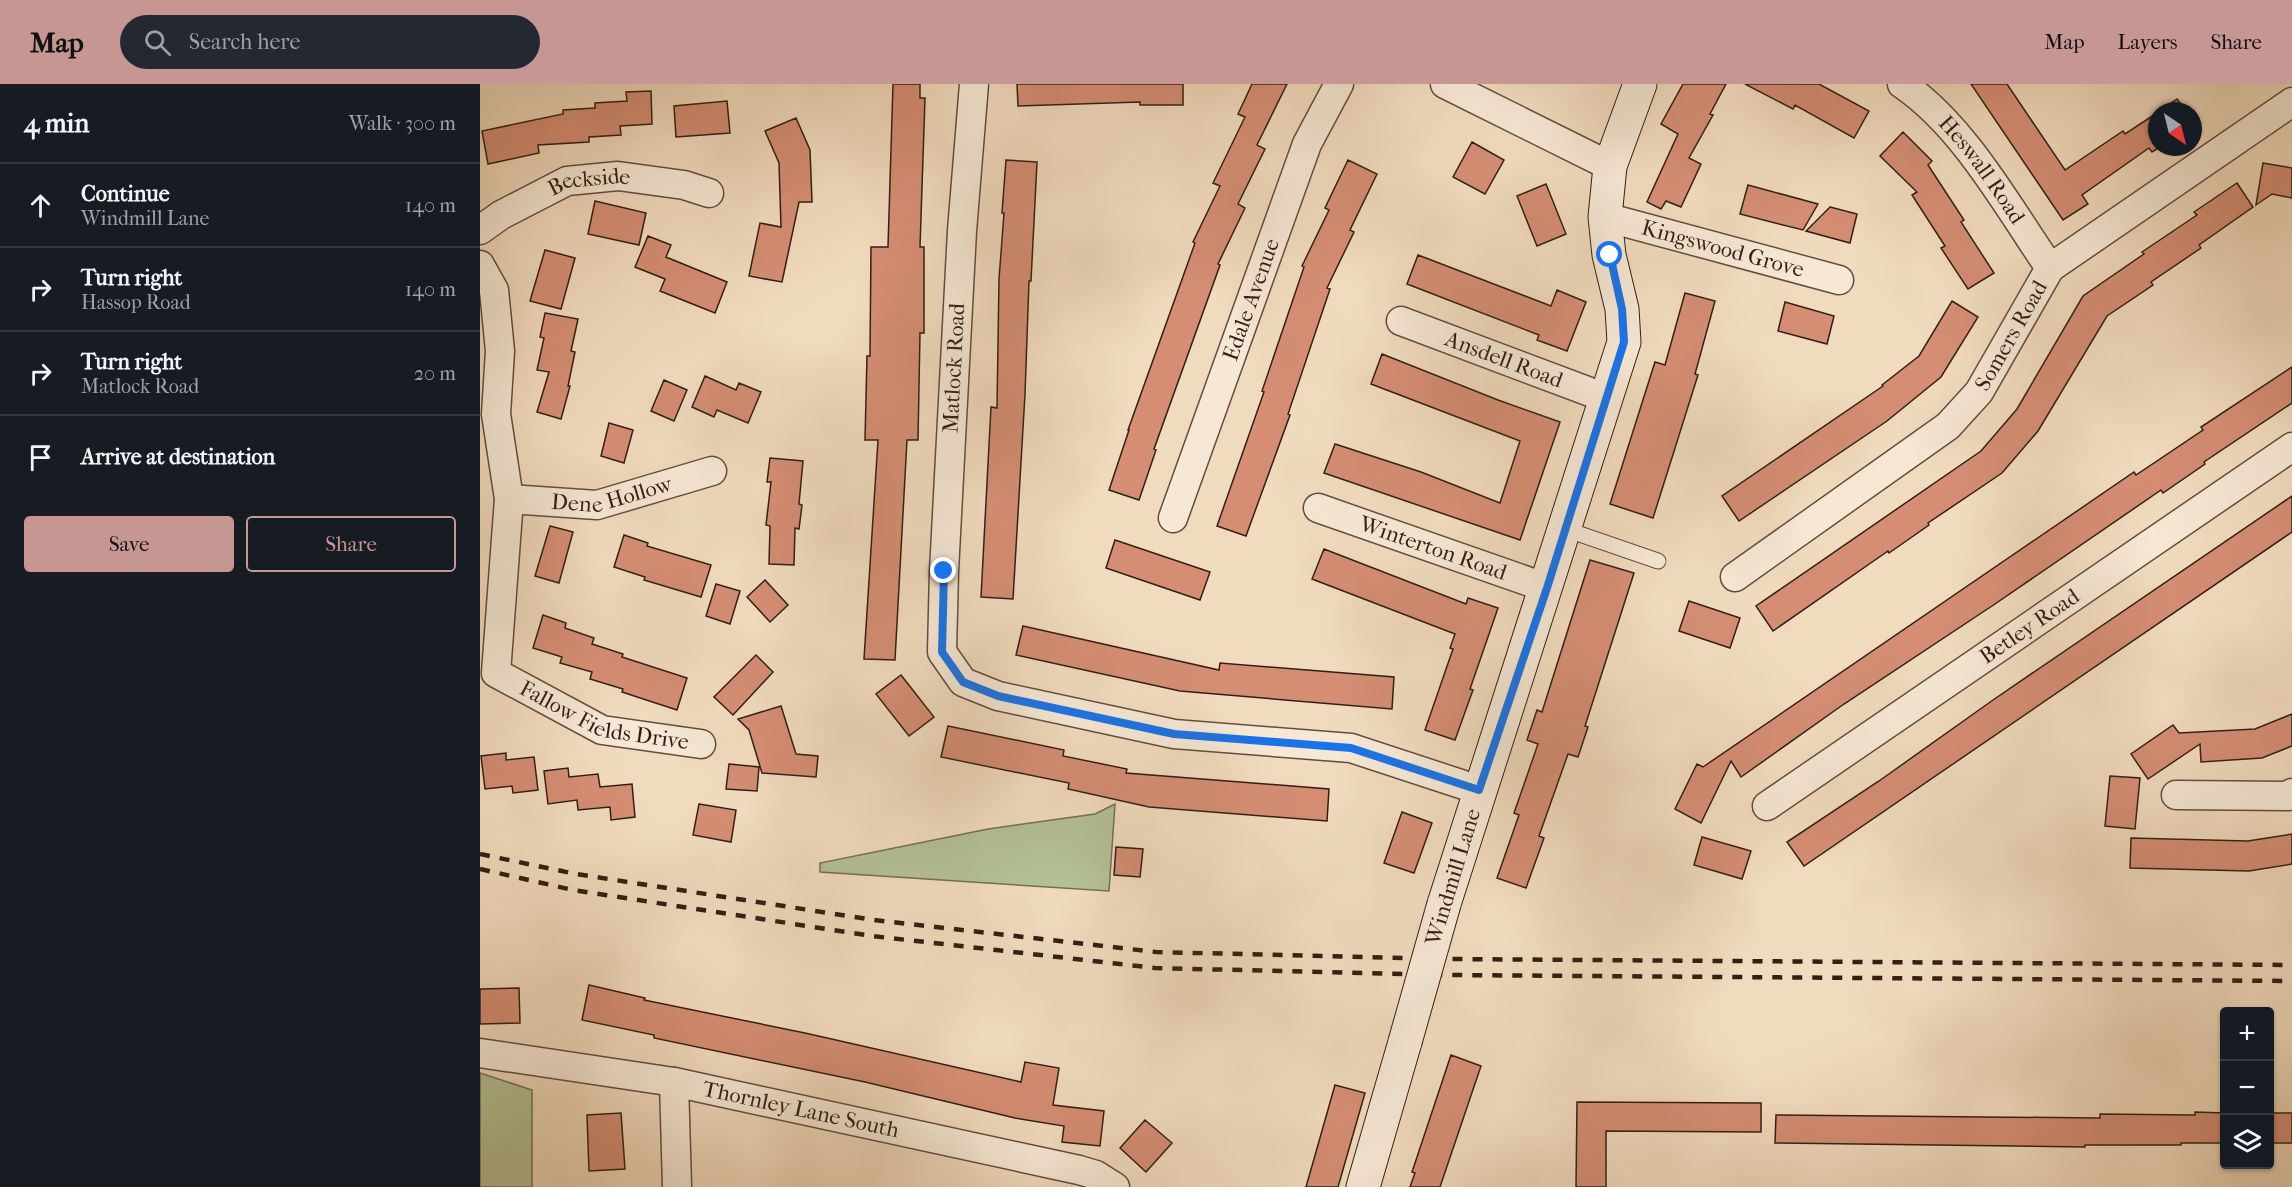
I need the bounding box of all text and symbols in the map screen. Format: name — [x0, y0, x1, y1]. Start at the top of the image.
search box — [120, 15, 540, 69]
text: Map — [30, 26, 84, 59]
icon: search — [141, 26, 174, 59]
text: Search here — [189, 29, 300, 55]
text: Map — [2044, 30, 2085, 54]
text: Layers — [2118, 30, 2177, 54]
text: Share — [2210, 30, 2262, 54]
north arrow — [2148, 102, 2202, 156]
text: 4 min — [24, 108, 89, 139]
street label: Heswall Road — [1933, 110, 2031, 230]
text: Walk · 300 m — [349, 112, 456, 135]
street label: Beckside — [543, 163, 632, 202]
text: Continue — [81, 181, 170, 207]
icon: ahead — [24, 189, 57, 222]
text: 140 m — [405, 194, 456, 217]
text: Windmill Lane — [81, 207, 210, 230]
street label: Kingswood Grove — [1639, 214, 1807, 283]
street label: Edale Avenue — [1217, 235, 1285, 364]
route start — [1596, 241, 1622, 267]
text: Turn right — [81, 265, 182, 291]
icon: right — [24, 273, 57, 306]
street label: Somers Road — [1969, 275, 2054, 395]
text: 140 m — [405, 278, 456, 301]
text: Hassop Road — [81, 291, 191, 314]
street label: Matlock Road — [938, 301, 970, 434]
street label: Ansdell Road — [1440, 325, 1567, 394]
text: Turn right — [81, 349, 182, 375]
icon: right — [24, 357, 57, 390]
text: 20 m — [414, 362, 456, 385]
text: Matlock Road — [81, 375, 199, 398]
icon: arrive — [24, 441, 57, 474]
text: Arrive at destination — [81, 444, 275, 470]
street label: Dene Hollow — [550, 470, 675, 519]
street label: Winterton Road — [1355, 510, 1511, 586]
button: Save — [24, 516, 234, 572]
button: Share — [246, 516, 456, 572]
route end — [930, 557, 956, 583]
street label: Betley Road — [1975, 583, 2085, 670]
street label: Fallow Fields Drive — [515, 675, 691, 755]
street label: Windmill Lane — [1420, 805, 1486, 949]
map controls — [2220, 1007, 2274, 1169]
button: + — [2220, 1007, 2274, 1061]
button: − — [2220, 1061, 2274, 1115]
street label: Thornley Lane South — [700, 1076, 902, 1144]
button: layers — [2220, 1115, 2274, 1169]

